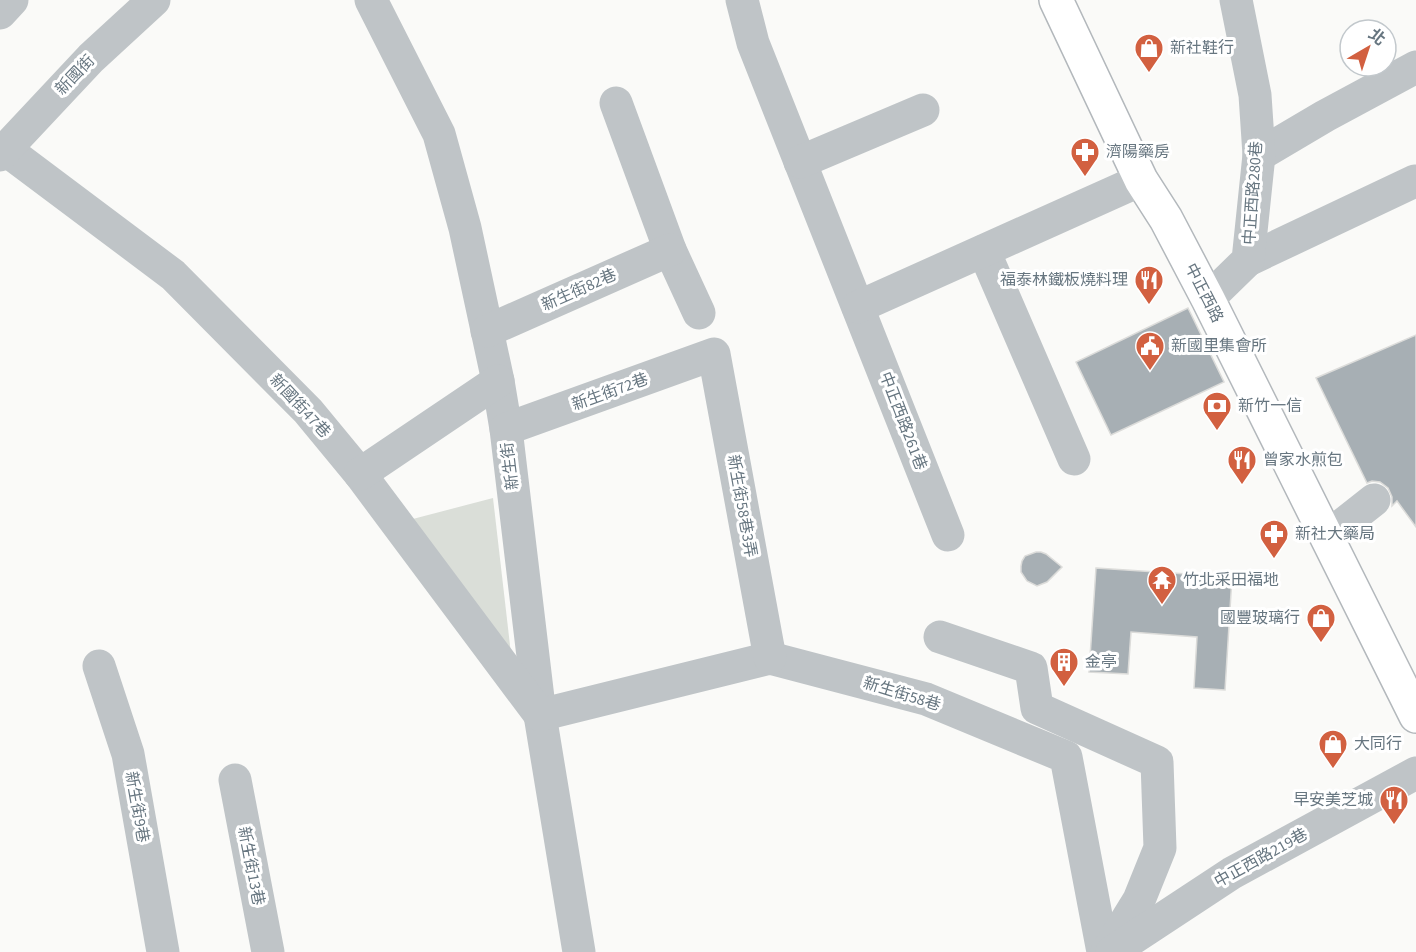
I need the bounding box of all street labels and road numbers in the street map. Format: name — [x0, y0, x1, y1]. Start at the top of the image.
street label: 新國街 — [50, 50, 100, 100]
street label: 中正西路280巷 — [1238, 140, 1268, 246]
street label: 中正西路 — [1180, 259, 1228, 327]
street label: 新生街82巷 — [538, 264, 620, 316]
street label: 新生街72巷 — [569, 368, 651, 416]
street label: 新國街47巷 — [265, 369, 335, 443]
street label: 中正西路261巷 — [874, 369, 932, 473]
street label: 新生街 — [496, 441, 524, 491]
street label: 新生街58巷3弄 — [722, 453, 762, 559]
street label: 新生街58巷 — [861, 672, 943, 716]
street label: 新生街9巷 — [120, 770, 154, 844]
street label: 中正西路219巷 — [1210, 823, 1312, 893]
street label: 新生街13巷 — [233, 825, 269, 907]

